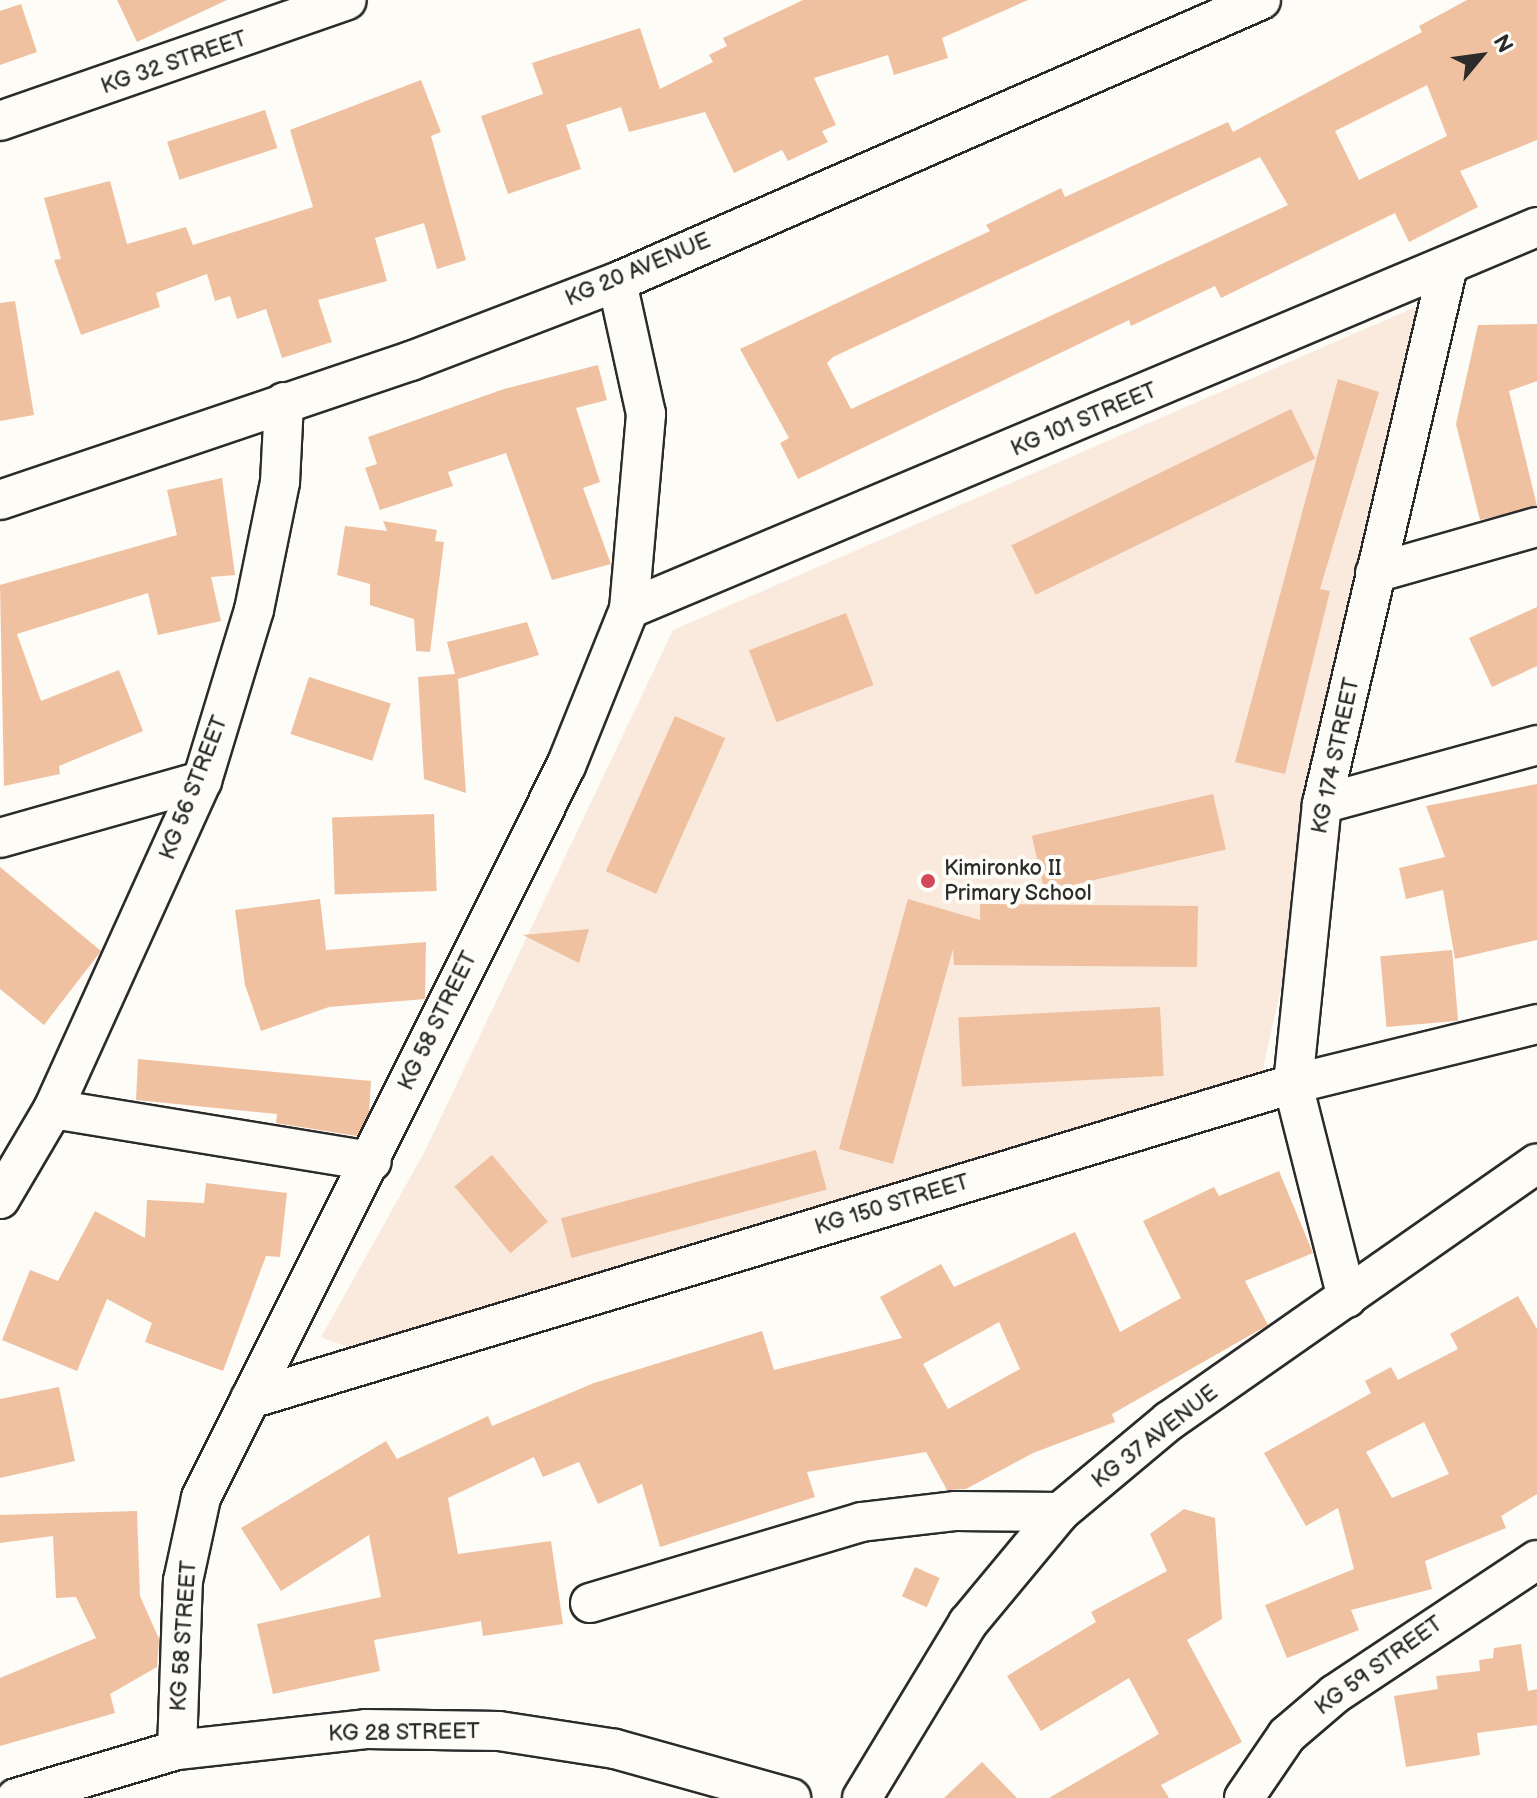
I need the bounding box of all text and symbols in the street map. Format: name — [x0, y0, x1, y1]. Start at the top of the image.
north arrow — [1441, 16, 1521, 96]
street label: KG 32 STREET — [97, 26, 251, 100]
text: N — [1487, 30, 1518, 58]
street label: KG 20 AVENUE — [561, 228, 715, 312]
street label: KG 101 STREET — [1007, 377, 1161, 463]
street label: KG 174 STREET — [1307, 675, 1365, 837]
street label: KG 56 STREET — [154, 712, 234, 864]
place label: Kimironko II Primary School — [944, 855, 1094, 906]
marker: Kimironko II Primary School — [919, 872, 937, 890]
street label: KG 58 STREET — [393, 947, 483, 1095]
street label: KG 150 STREET — [811, 1169, 973, 1241]
street label: KG 37 AVENUE — [1086, 1379, 1224, 1495]
street label: KG 58 STREET — [166, 1559, 202, 1713]
street label: KG 59 STREET — [1310, 1611, 1448, 1721]
street label: KG 28 STREET — [328, 1718, 480, 1748]

